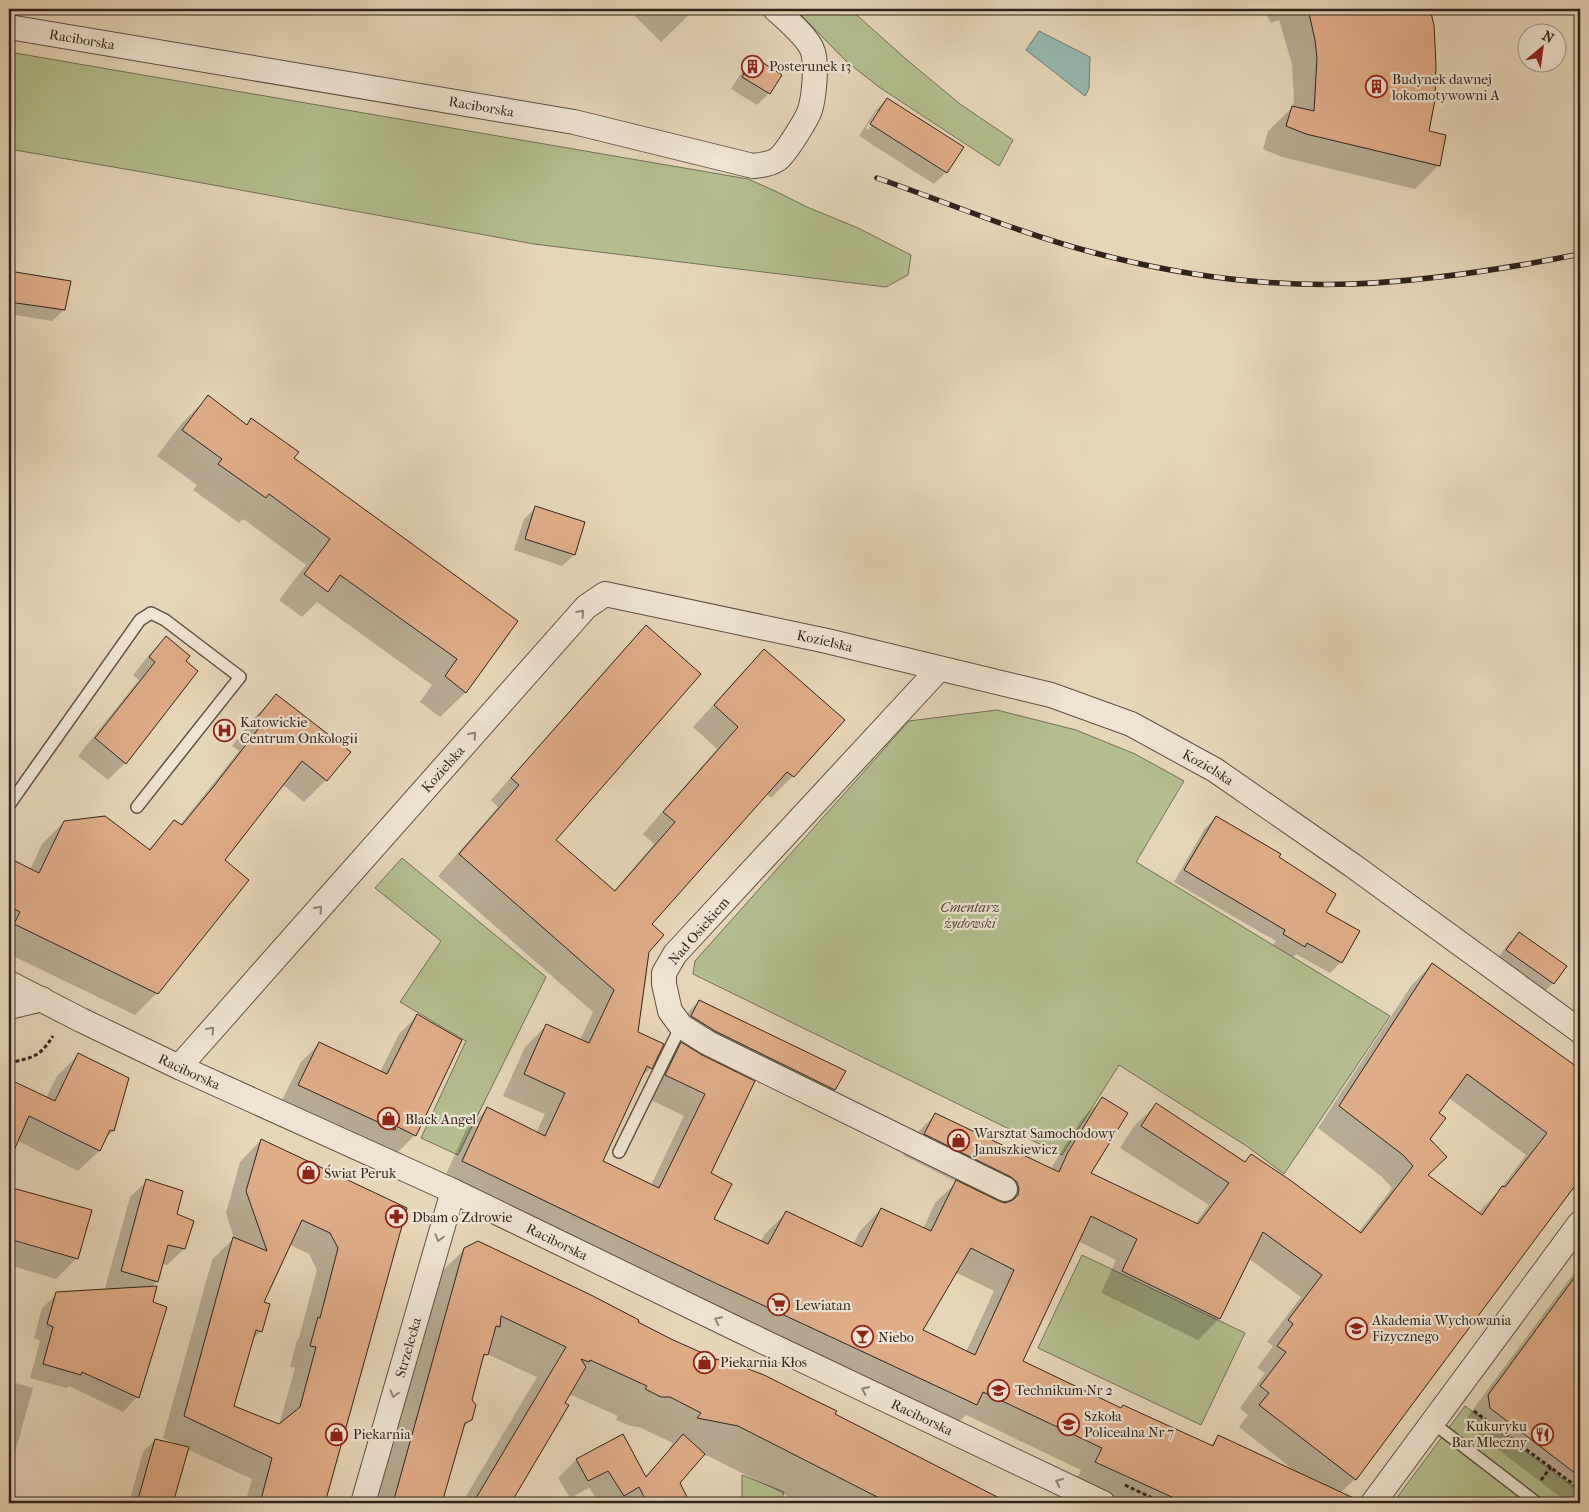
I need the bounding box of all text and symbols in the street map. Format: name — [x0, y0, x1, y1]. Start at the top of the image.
north arrow — [1516, 22, 1566, 72]
street label: Raciborska — [48, 25, 117, 53]
text: N — [1539, 27, 1557, 47]
building icon: Posterunek 13 — [741, 54, 765, 78]
place label: Posterunek 13 — [769, 58, 851, 75]
place label: Budynek dawnej lokomotywowni A — [1391, 71, 1501, 104]
building icon: Budynek dawnej lokomotywowni A — [1364, 75, 1388, 99]
street label: Raciborska — [447, 93, 516, 120]
one-way arrow — [575, 609, 584, 618]
street label: Kozielska — [795, 626, 855, 656]
place label: Katowickie Centrum Onkologii — [240, 714, 358, 747]
hospital icon: Katowickie Centrum Onkologii — [212, 718, 236, 742]
one-way arrow — [467, 731, 476, 740]
street label: Kozielska — [418, 742, 468, 796]
street label: Kozielska — [1179, 745, 1238, 789]
street label: Nad Osiekiem — [665, 893, 733, 968]
park label: Cmentarz żydowski — [940, 899, 1000, 932]
one-way arrow — [313, 905, 322, 914]
one-way arrow — [205, 1027, 214, 1036]
street label: Raciborska — [156, 1050, 223, 1093]
shop icon: Black Angel — [377, 1107, 401, 1131]
place label: Black Angel — [405, 1111, 476, 1128]
place label: Warsztat Samochodowy Januszkiewicz — [973, 1125, 1116, 1158]
shop icon: Warsztat Samochodowy Januszkiewicz — [946, 1129, 970, 1153]
shop icon: Świat Peruk — [296, 1161, 320, 1185]
place label: Świat Peruk — [324, 1164, 397, 1182]
pharmacy icon: Dbam o Zdrowie — [384, 1205, 408, 1229]
place label: Dbam o Zdrowie — [412, 1209, 512, 1226]
street label: Raciborska — [523, 1219, 591, 1264]
one-way arrow — [435, 1234, 445, 1242]
supermarket icon: Lewiatan — [767, 1293, 791, 1317]
place label: Lewiatan — [795, 1297, 851, 1314]
place label: Akademia Wychowania Fizycznego — [1371, 1312, 1512, 1345]
street label: Strzelecka — [391, 1315, 425, 1379]
one-way arrow — [714, 1316, 723, 1326]
school or university icon: Akademia Wychowania Fizycznego — [1344, 1316, 1368, 1340]
bar icon: Niebo — [850, 1325, 874, 1349]
place label: Niebo — [878, 1329, 914, 1346]
shop icon: Piekarnia Kłos — [692, 1350, 716, 1374]
place label: Piekarnia Kłos — [720, 1354, 807, 1371]
school or university icon: Technikum Nr 2 — [987, 1378, 1011, 1402]
place label: Technikum Nr 2 — [1015, 1382, 1113, 1399]
one-way arrow — [861, 1386, 870, 1396]
one-way arrow — [390, 1390, 400, 1398]
street label: Raciborska — [888, 1395, 956, 1439]
place label: Szkoła Policealna Nr 7 — [1084, 1408, 1174, 1441]
school or university icon: Szkoła Policealna Nr 7 — [1056, 1412, 1080, 1436]
place label: Kukuryku Bar Mleczny — [1451, 1418, 1528, 1451]
shop icon: Piekarnia — [325, 1422, 349, 1446]
restaurant icon: Kukuryku Bar Mleczny — [1531, 1422, 1555, 1446]
place label: Piekarnia — [353, 1426, 411, 1443]
one-way arrow — [1055, 1478, 1064, 1489]

